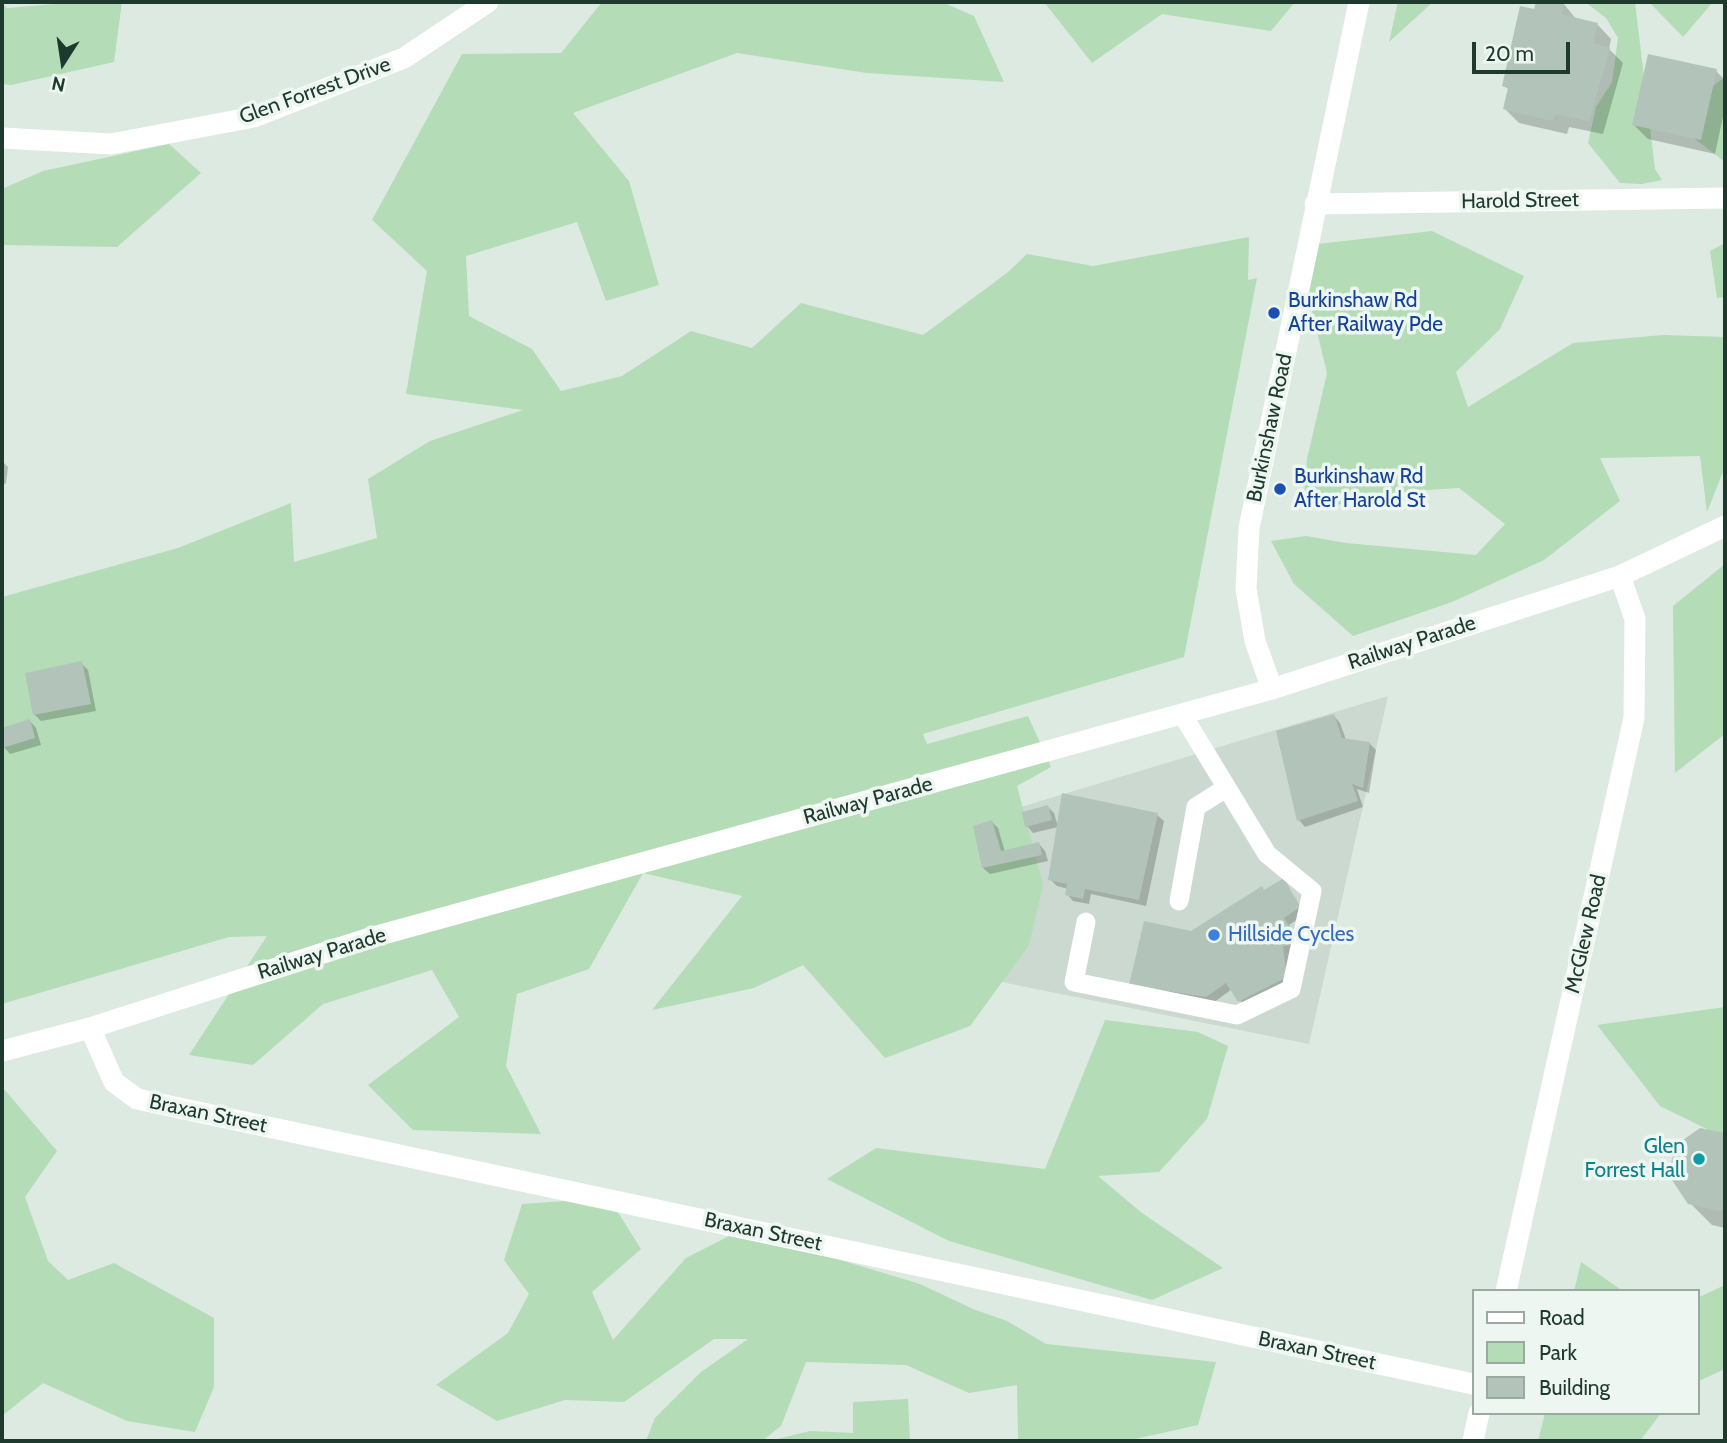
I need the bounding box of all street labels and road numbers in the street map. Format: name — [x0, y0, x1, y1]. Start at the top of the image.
street label: Glen Forrest Drive — [236, 52, 394, 130]
street label: Harold Street — [1461, 187, 1579, 215]
street label: Burkinshaw Road — [1242, 352, 1298, 504]
street label: Railway Parade — [1345, 610, 1479, 676]
street label: Railway Parade — [801, 772, 935, 830]
street label: McGlew Road — [1560, 872, 1612, 996]
street label: Railway Parade — [255, 923, 389, 985]
street label: Braxan Street — [147, 1089, 269, 1139]
street label: Braxan Street — [702, 1207, 824, 1257]
street label: Braxan Street — [1256, 1326, 1378, 1376]

